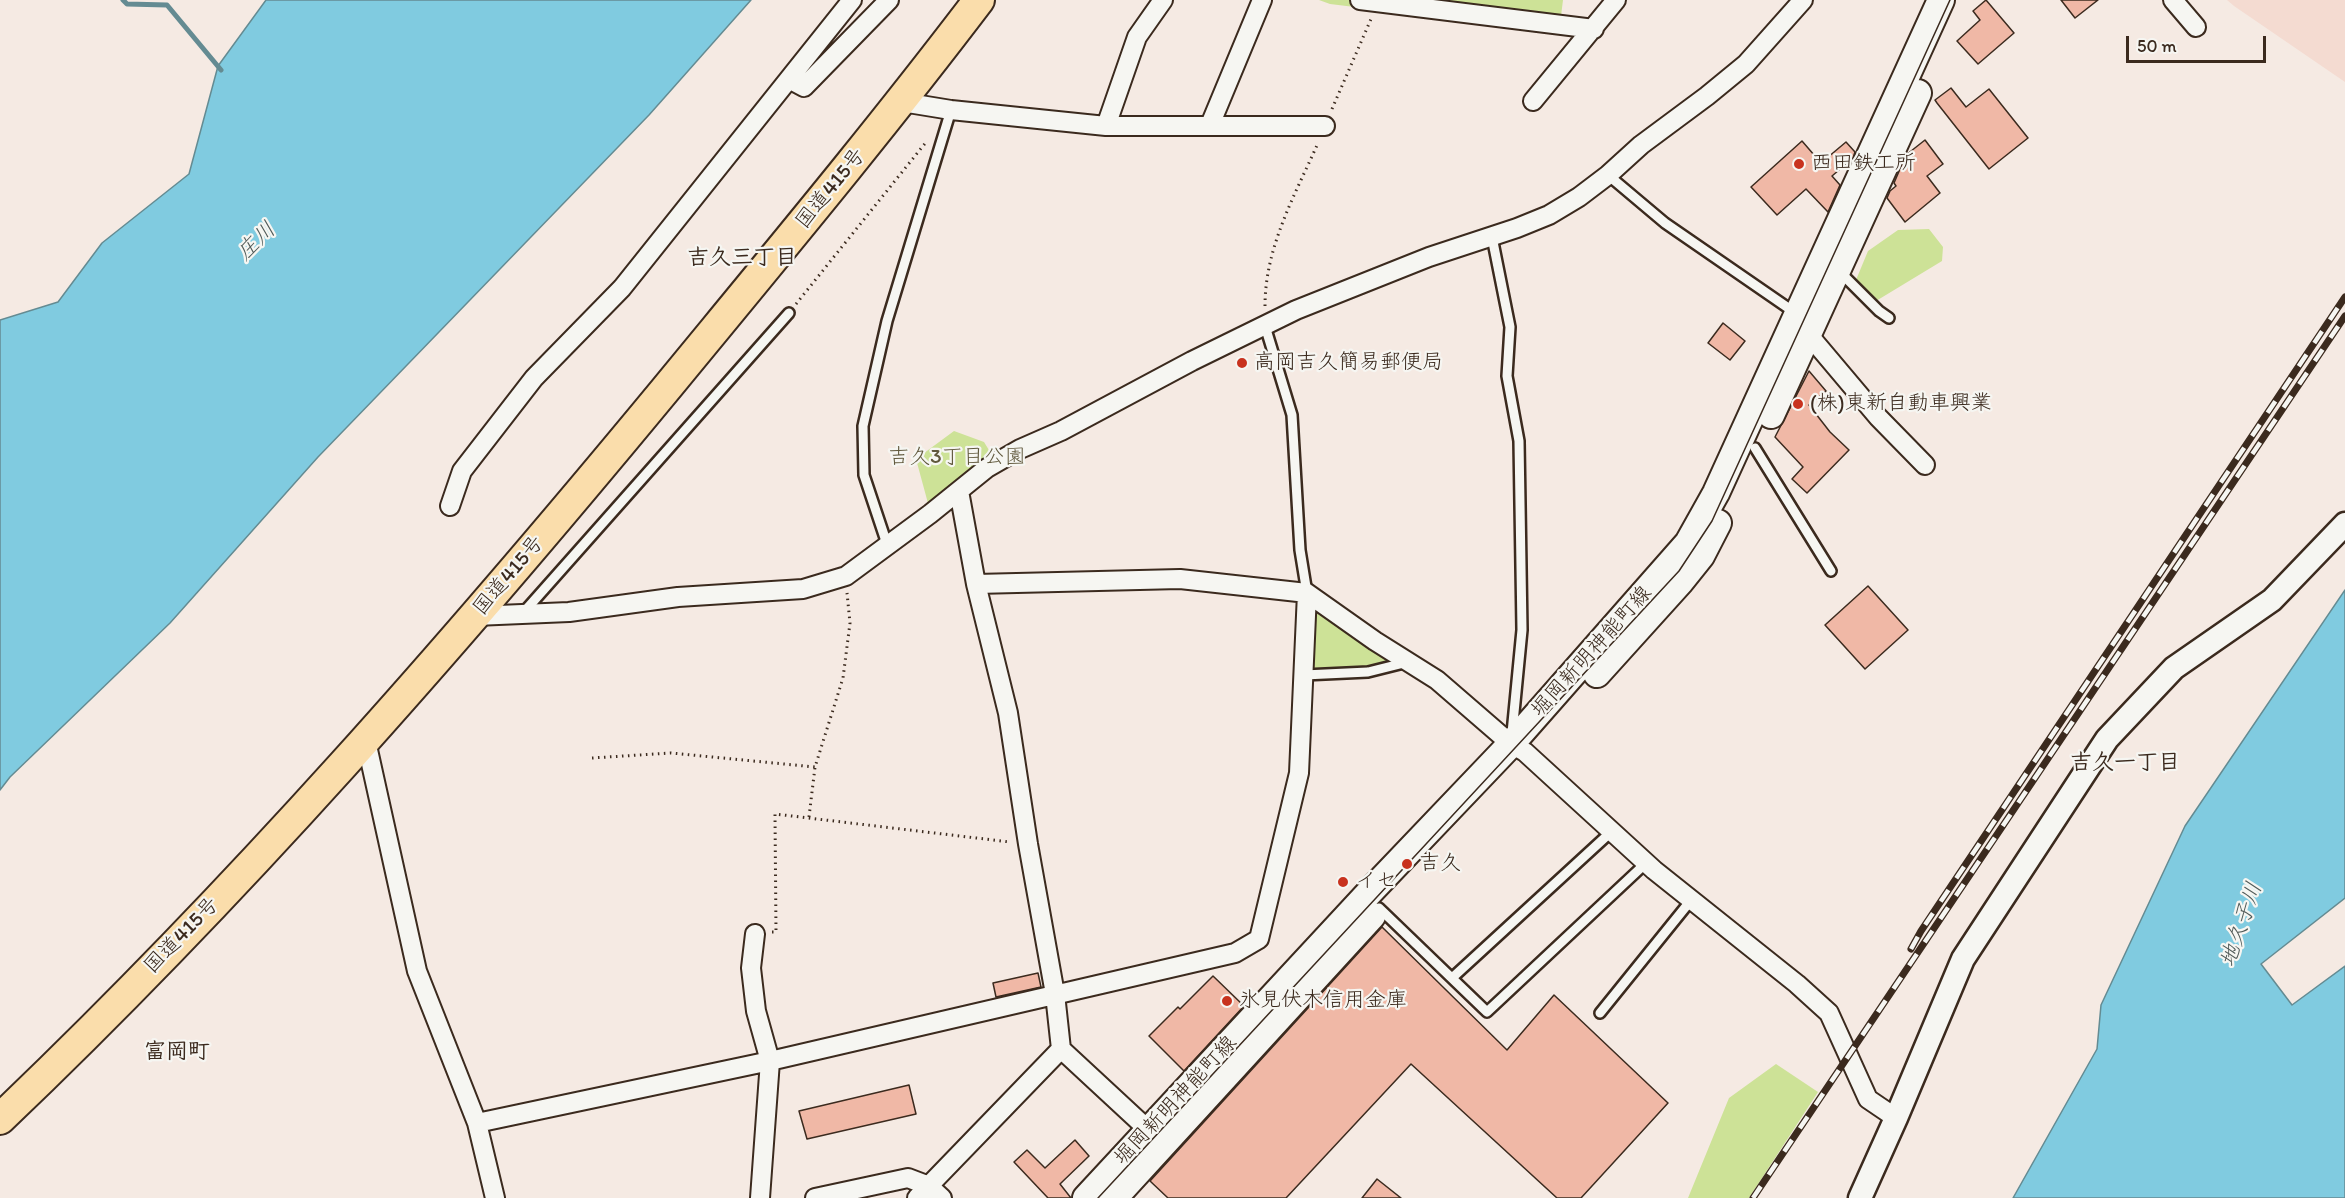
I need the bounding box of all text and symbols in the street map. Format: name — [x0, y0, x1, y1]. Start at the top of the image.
scale bar — [2129, 24, 2268, 62]
text: 50 m — [2137, 35, 2177, 57]
street label: 国道415号 — [791, 144, 871, 234]
place label: 西田鉄工所 — [1811, 151, 1916, 177]
marker: 西田鉄工所 — [1792, 157, 1806, 171]
water label: 庄川 — [232, 217, 282, 267]
district label: 吉久三丁目 — [687, 245, 797, 271]
place label: 高岡吉久簡易郵便局 — [1254, 350, 1443, 376]
marker: 高岡吉久簡易郵便局 — [1235, 356, 1249, 370]
place label: (株)東新自動車興業 — [1810, 391, 1992, 417]
marker: (株)東新自動車興業 — [1791, 397, 1805, 411]
park label: 吉久3丁目公園 — [888, 445, 1026, 471]
street label: 国道415号 — [468, 531, 550, 621]
street label: 堀岡新明神能町線 — [1526, 581, 1658, 723]
district label: 吉久一丁目 — [2070, 750, 2180, 776]
place label: 吉久 — [1419, 851, 1461, 877]
marker: 吉久 — [1400, 857, 1414, 871]
place label: イセ — [1355, 869, 1397, 895]
marker: イセ — [1336, 875, 1350, 889]
water label: 地久子川 — [2215, 879, 2269, 971]
street label: 国道415号 — [139, 893, 225, 979]
place label: 氷見伏木信用金庫 — [1239, 988, 1407, 1014]
marker: 氷見伏木信用金庫 — [1220, 994, 1234, 1008]
street label: 堀岡新明神能町線 — [1109, 1031, 1243, 1171]
district label: 富岡町 — [144, 1039, 210, 1065]

